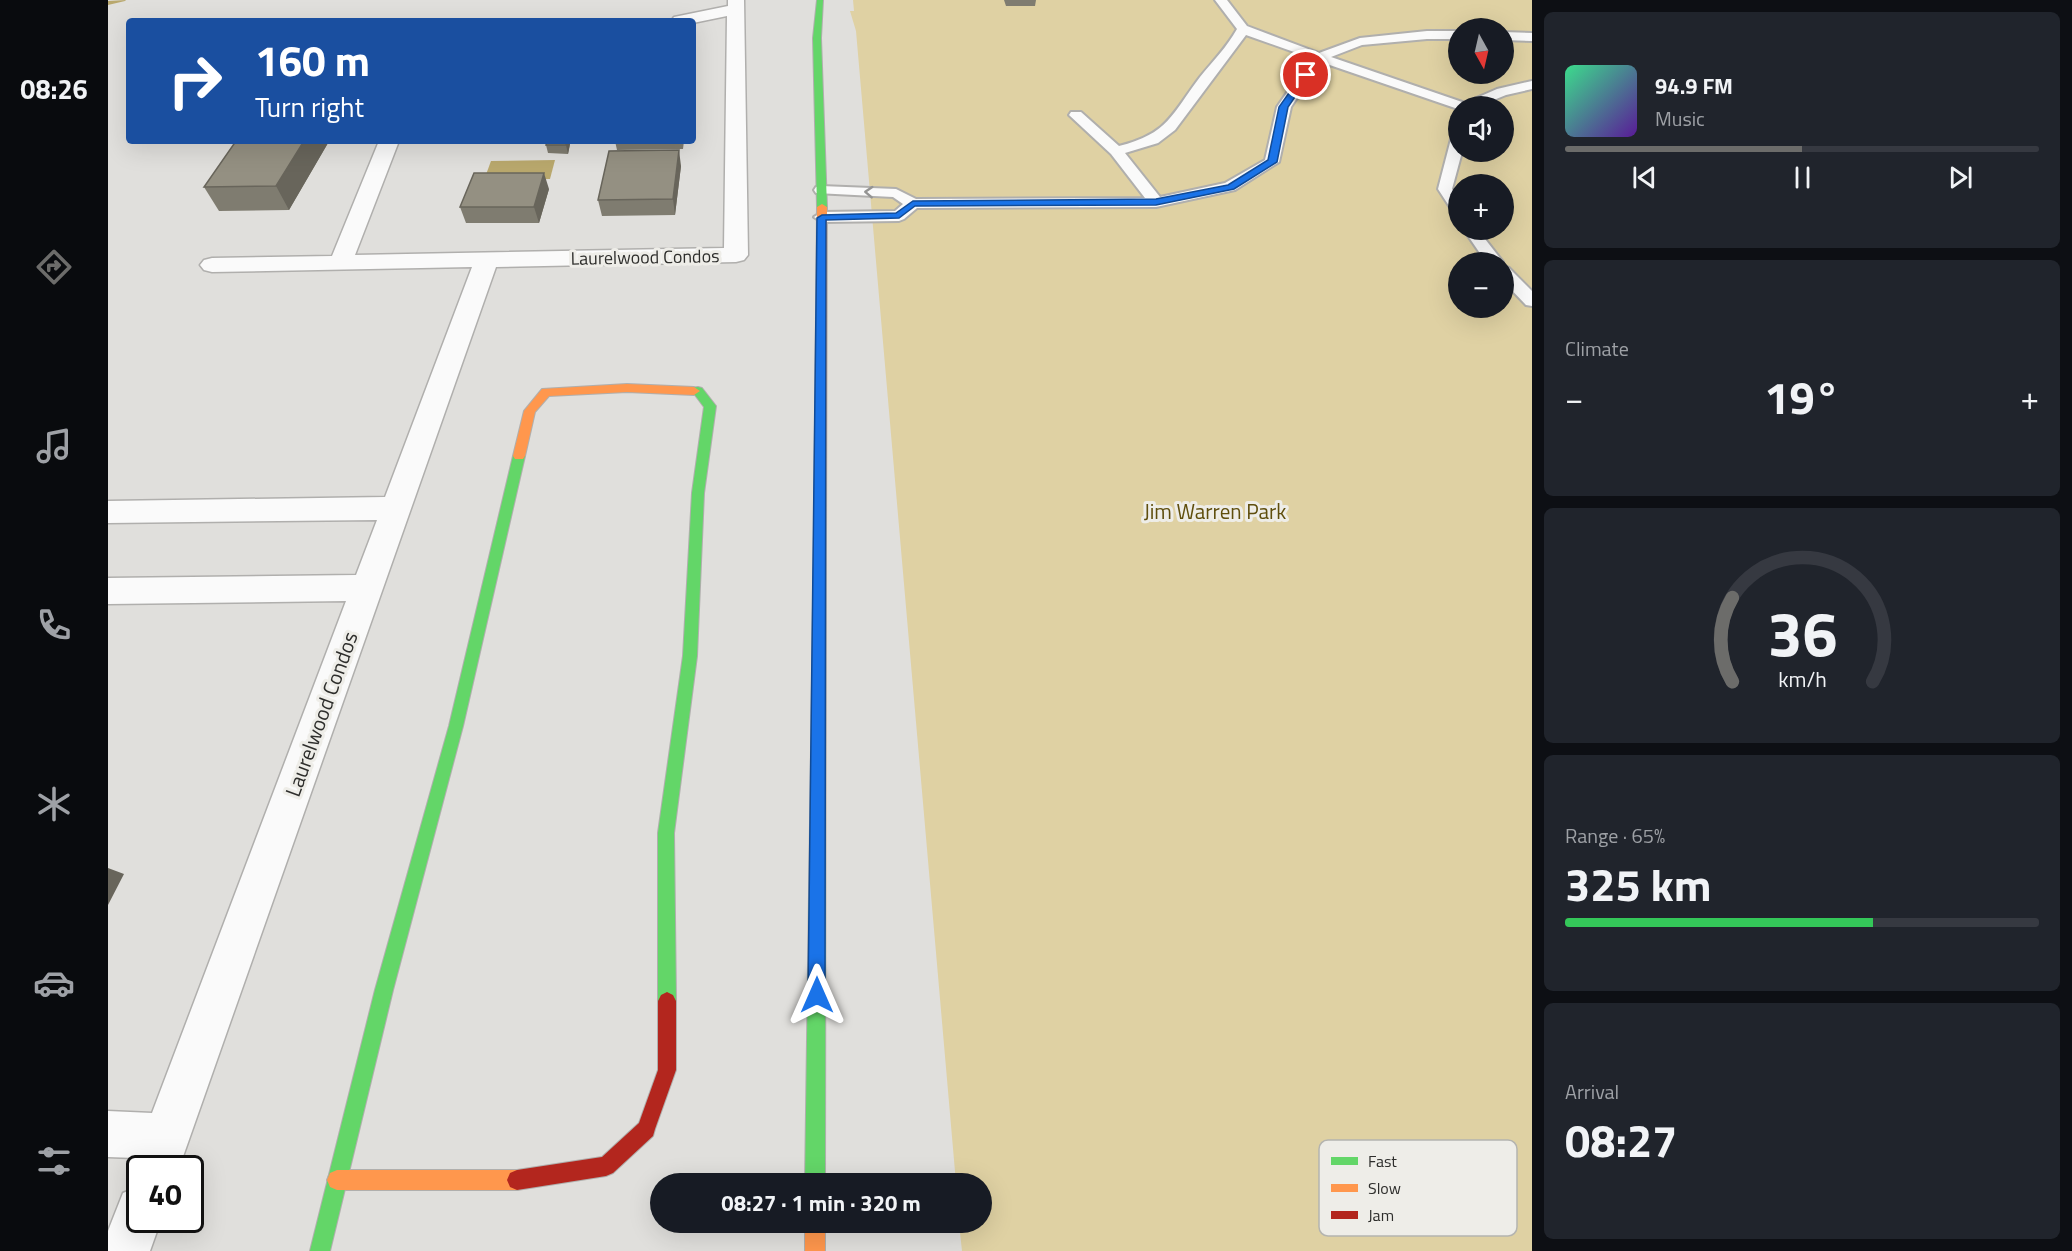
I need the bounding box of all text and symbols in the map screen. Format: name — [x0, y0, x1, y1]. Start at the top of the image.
north arrow — [1448, 18, 1514, 84]
map controls — [1448, 18, 1514, 318]
text: 160 m — [255, 28, 370, 92]
icon: right — [156, 42, 234, 120]
pin — [1280, 49, 1331, 100]
icon: arrive — [1289, 58, 1322, 91]
text: 08:26 — [20, 68, 88, 109]
text: 94.9 FM — [1655, 69, 1733, 103]
text: Turn right — [255, 86, 364, 127]
button: sound — [1448, 96, 1514, 162]
text: Music — [1655, 103, 1705, 134]
icon: previous — [1628, 161, 1661, 194]
icon: pause — [1786, 161, 1819, 194]
icon: next — [1944, 161, 1977, 194]
button: + — [1448, 174, 1514, 240]
one-way arrow — [864, 186, 873, 199]
street label: Laurelwood Condos — [570, 242, 720, 272]
icon: directions — [33, 246, 75, 288]
button: − — [1448, 252, 1514, 318]
text: Climate — [1565, 333, 1629, 364]
text: 19° — [1764, 363, 1840, 431]
text: − — [1565, 373, 1583, 423]
text: + — [2021, 373, 2039, 423]
icon: music — [33, 425, 75, 467]
park label: Jim Warren Park — [1144, 495, 1286, 527]
text: 36 — [1767, 586, 1837, 681]
icon: phone — [33, 604, 75, 646]
street label: Laurelwood Condos — [276, 627, 366, 801]
text: km/h — [1778, 664, 1826, 696]
icon: climate — [33, 783, 75, 825]
text: Range · 65% — [1565, 820, 1665, 851]
text: 325 km — [1565, 850, 1711, 918]
icon: car — [33, 962, 75, 1004]
position arrow — [785, 963, 849, 1027]
text: Arrival — [1565, 1076, 1619, 1107]
text: 08:27 — [1565, 1106, 1677, 1174]
icon: filters — [33, 1140, 75, 1182]
legend — [1319, 1140, 1517, 1236]
text: Fast — [1368, 1149, 1397, 1173]
speed limit sign: 40 — [126, 1155, 204, 1233]
text: Slow — [1368, 1176, 1401, 1200]
text: 08:27 · 1 min · 320 m — [721, 1186, 921, 1220]
text: Jam — [1368, 1203, 1394, 1227]

